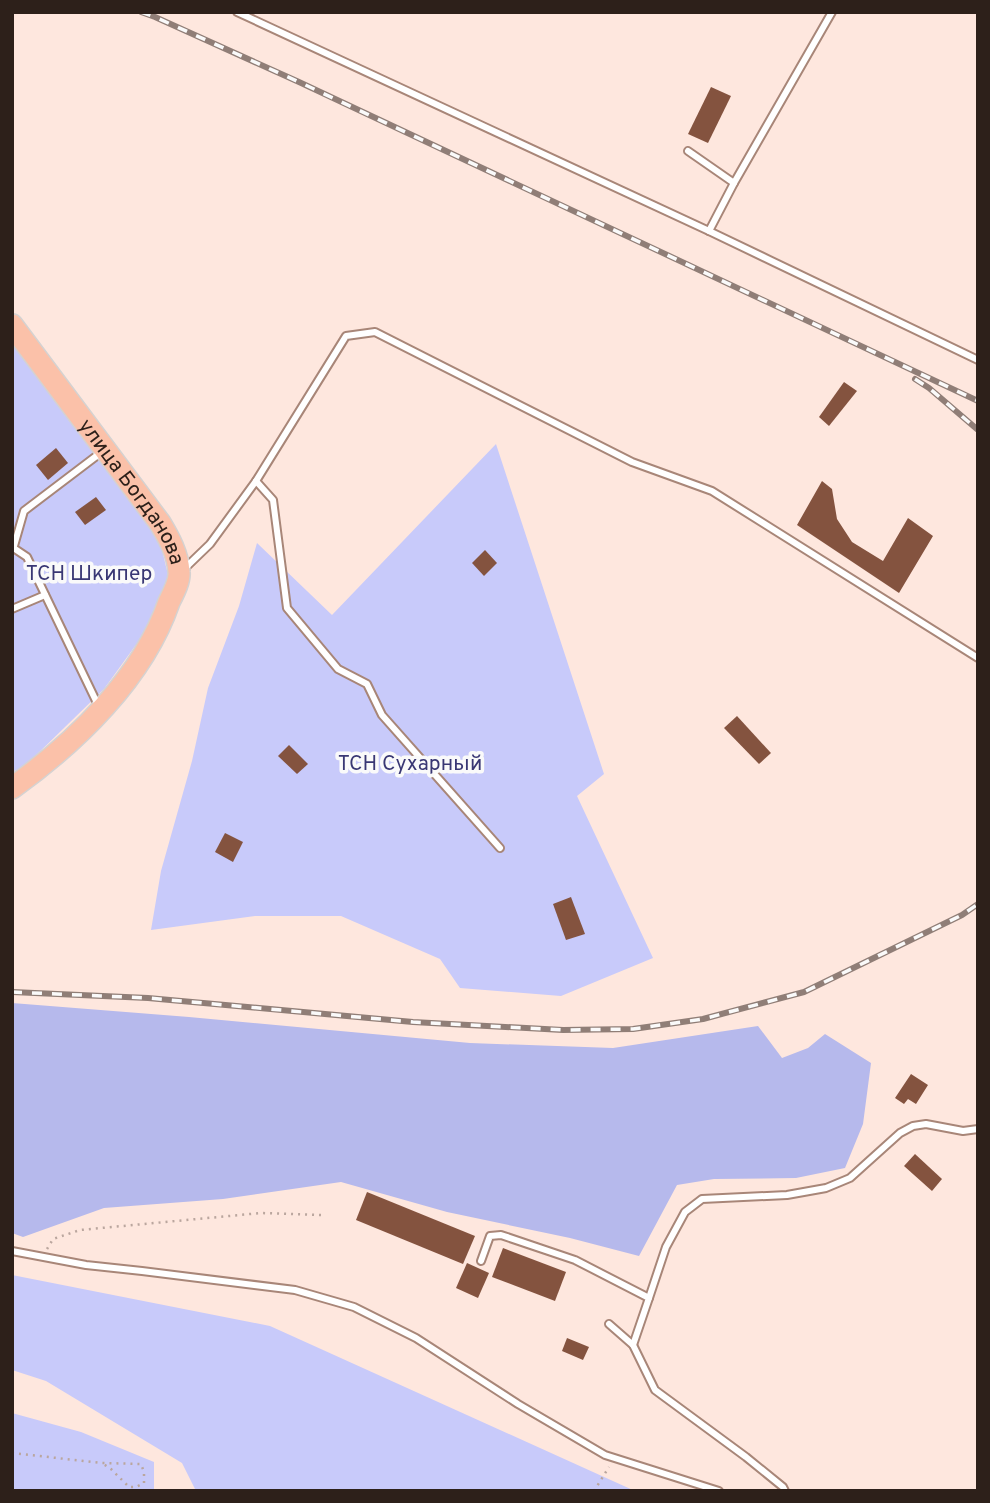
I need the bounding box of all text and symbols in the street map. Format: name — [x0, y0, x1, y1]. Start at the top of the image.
street label: улица Богданова — [72, 414, 190, 568]
park label: ТСН Шкипер — [26, 561, 152, 588]
park label: ТСН Сухарный — [338, 751, 482, 778]

